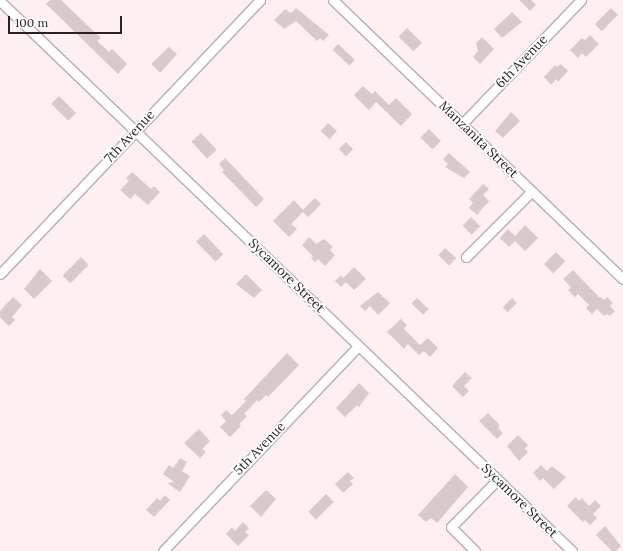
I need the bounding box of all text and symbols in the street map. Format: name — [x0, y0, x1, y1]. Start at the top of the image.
scale bar — [10, 8, 124, 34]
text: 100 m — [15, 15, 48, 30]
street label: 6th Avenue — [493, 32, 551, 92]
street label: Manzanita Street — [435, 98, 521, 182]
street label: 7th Avenue — [102, 107, 158, 167]
street label: Sycamore Street — [245, 236, 327, 316]
street label: 5th Avenue — [231, 419, 289, 479]
street label: Sycamore Street — [478, 461, 560, 541]

